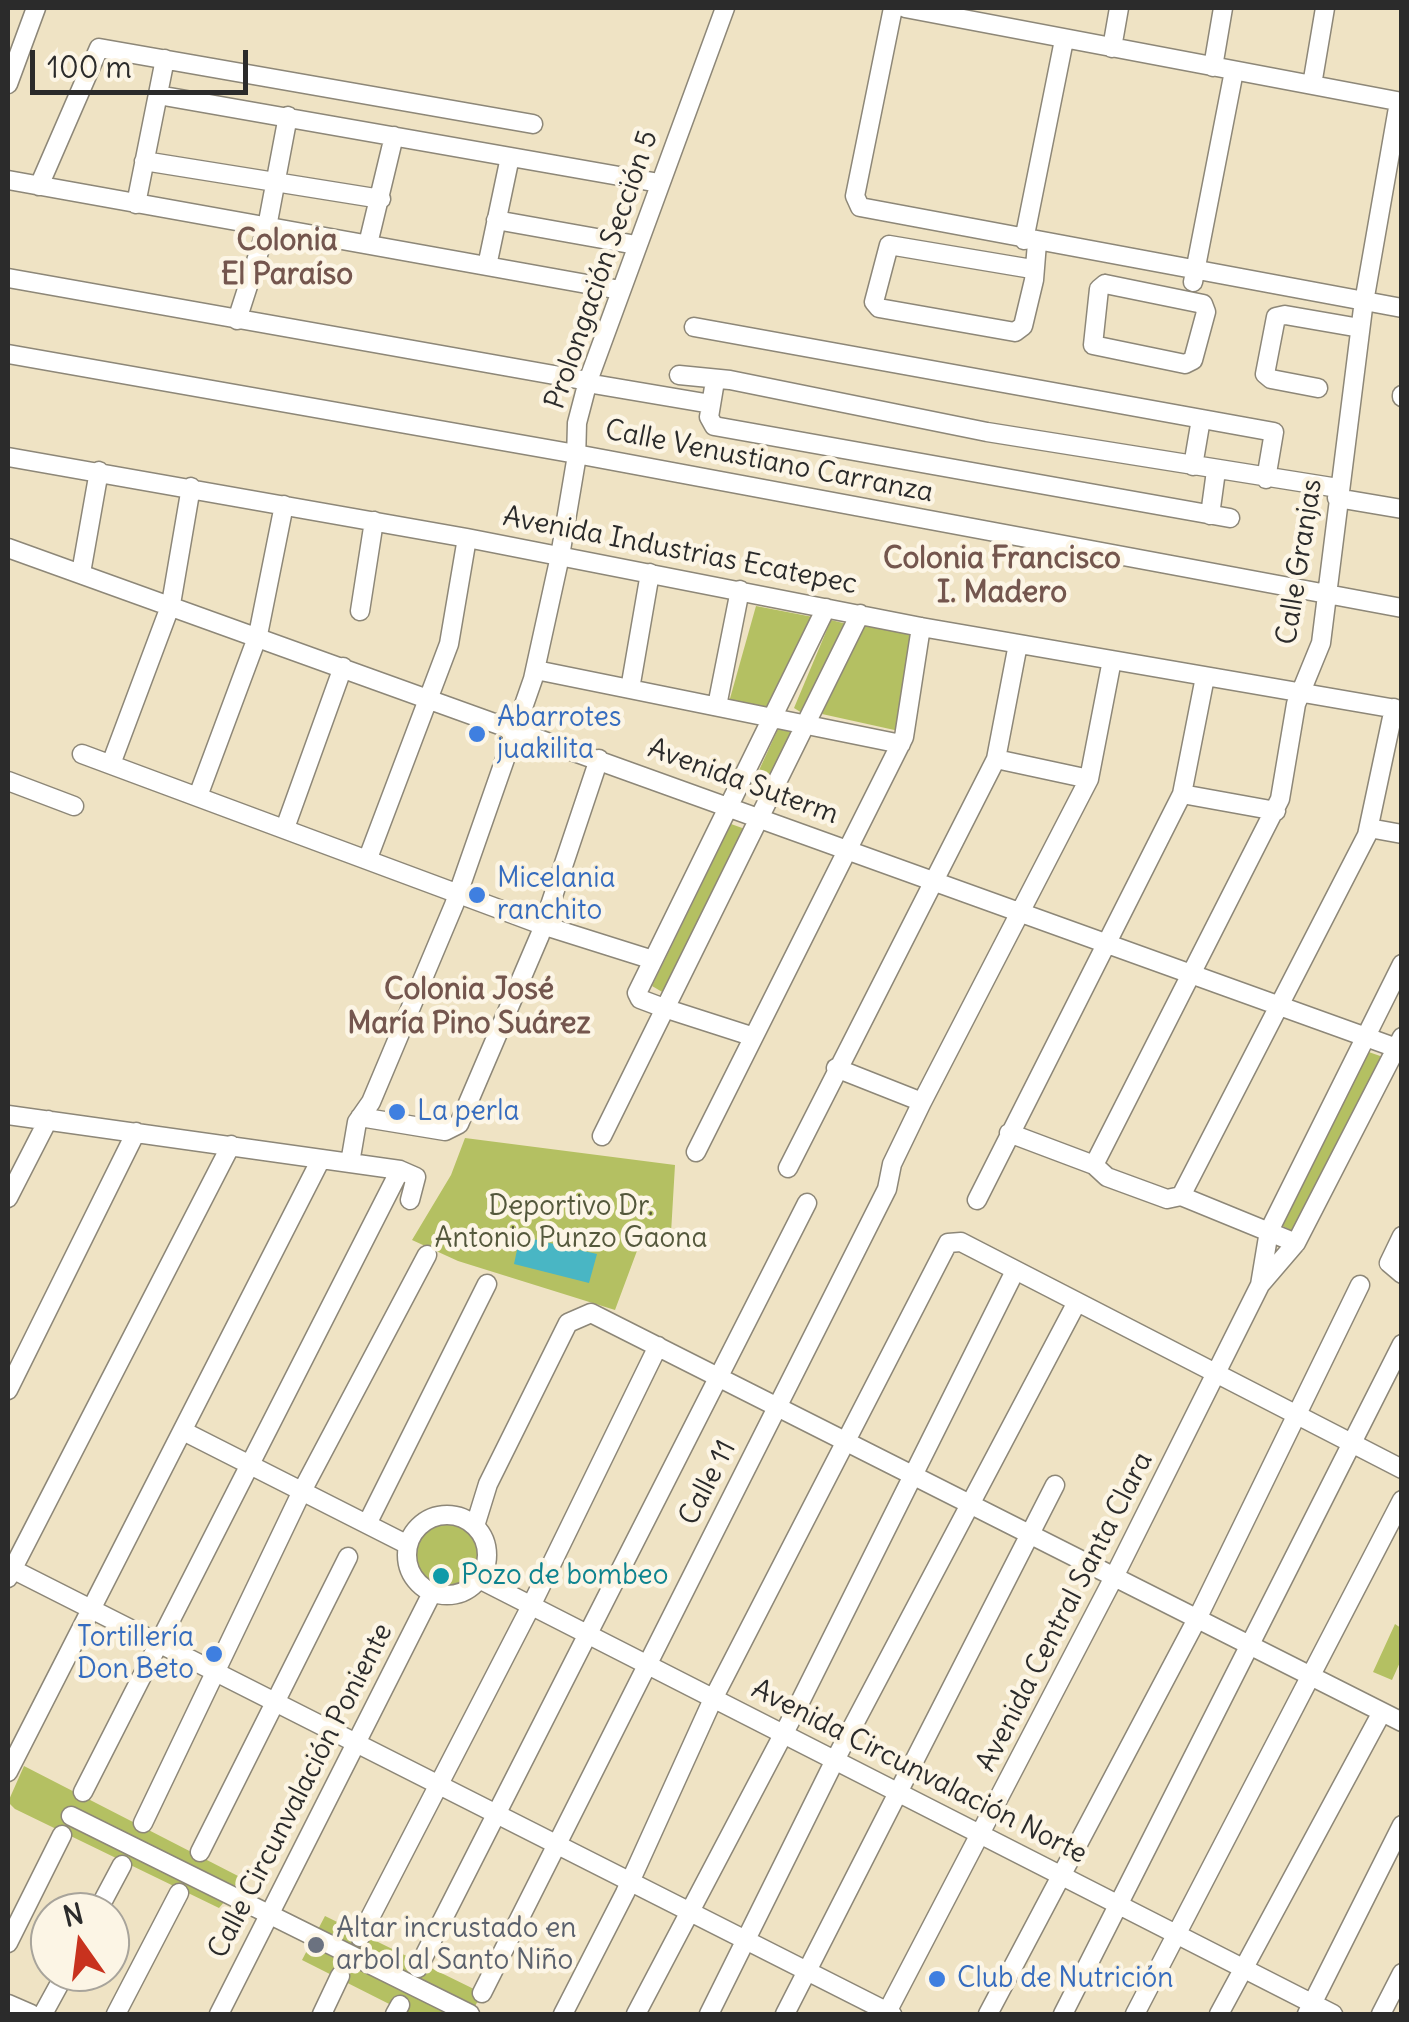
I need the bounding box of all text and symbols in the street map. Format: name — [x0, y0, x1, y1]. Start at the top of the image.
scale bar — [35, 30, 252, 92]
text: 100 m — [47, 48, 132, 86]
street label: Prolongación Sección 5 — [539, 126, 665, 414]
district label: Colonia El Paraíso — [221, 223, 353, 294]
street label: Calle Venustiano Carranza — [602, 414, 936, 510]
street label: Calle Granjas — [1270, 477, 1330, 647]
street label: Avenida Industrias Ecatepec — [500, 500, 860, 602]
district label: Colonia Francisco I. Madero — [883, 541, 1121, 612]
place label: Abarrotes juakilita — [497, 701, 622, 767]
marker: Abarrotes juakilita — [466, 723, 488, 745]
street label: Avenida Suterm — [643, 732, 843, 832]
place label: Micelania ranchito — [497, 862, 615, 928]
marker: Micelania ranchito — [466, 884, 488, 906]
district label: Colonia José María Pino Suárez — [347, 972, 591, 1042]
place label: La perla — [417, 1095, 519, 1129]
marker: La perla — [386, 1101, 408, 1123]
park label: Deportivo Dr. Antonio Punzo Gaona — [435, 1190, 707, 1256]
street label: Calle 11 — [672, 1435, 744, 1531]
street label: Avenida Central Santa Clara — [970, 1447, 1160, 1777]
place label: Pozo de bombeo — [461, 1559, 668, 1593]
marker: Pozo de bombeo — [430, 1565, 452, 1587]
street label: Calle Circunvalación Poniente — [202, 1618, 400, 1964]
place label: Tortillería Don Beto — [77, 1621, 194, 1687]
marker: Tortillería Don Beto — [203, 1643, 225, 1665]
street label: Avenida Circunvalación Norte — [746, 1673, 1092, 1871]
north arrow — [30, 1892, 130, 1992]
text: N — [59, 1895, 87, 1935]
place label: Altar incrustado en arbol al Santo Niño — [336, 1912, 576, 1978]
marker: Altar incrustado en arbol al Santo Niño — [305, 1934, 327, 1956]
place label: Club de Nutrición — [957, 1962, 1173, 1996]
marker: Club de Nutrición — [926, 1968, 948, 1990]

